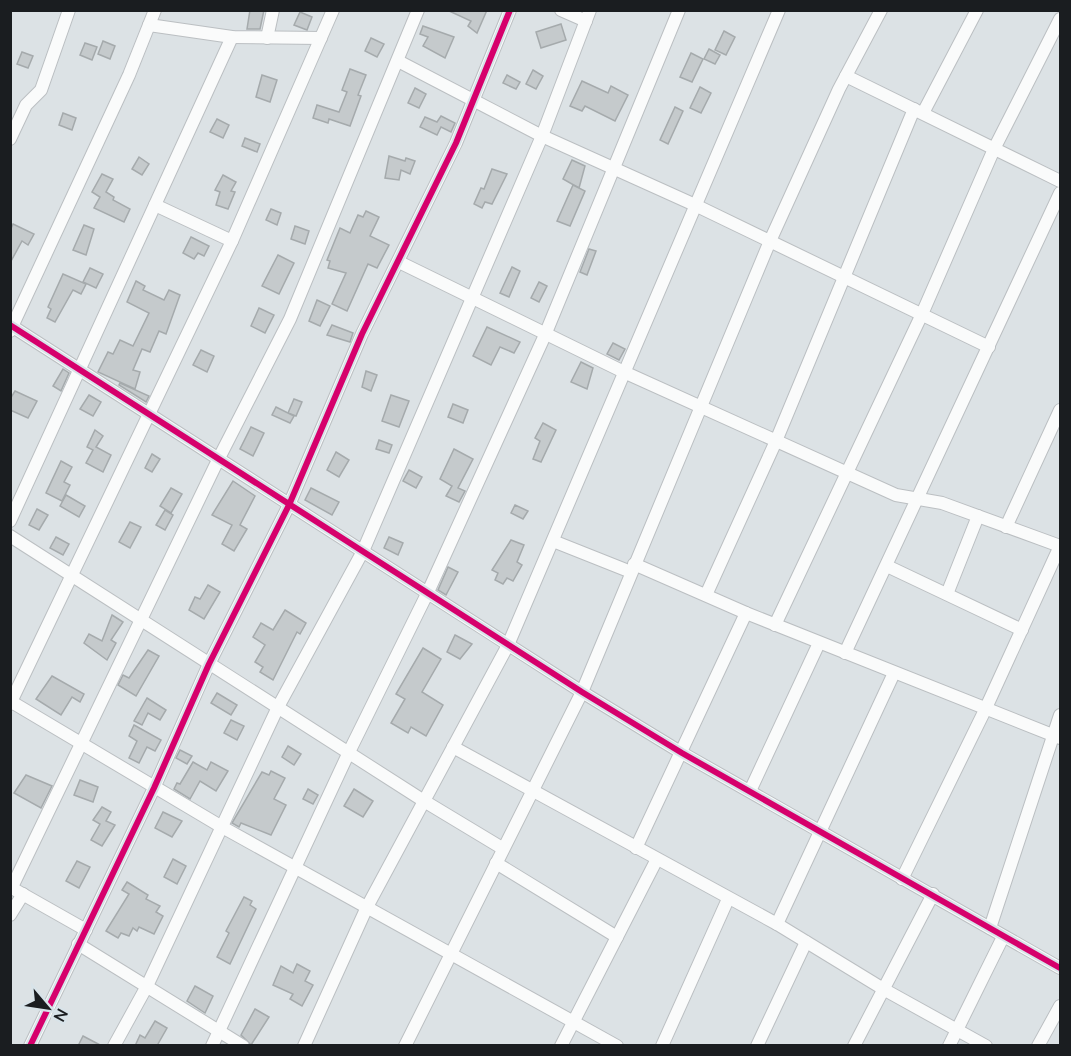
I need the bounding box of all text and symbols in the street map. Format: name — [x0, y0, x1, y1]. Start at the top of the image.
north arrow — [18, 978, 78, 1038]
text: N — [48, 1004, 73, 1025]

